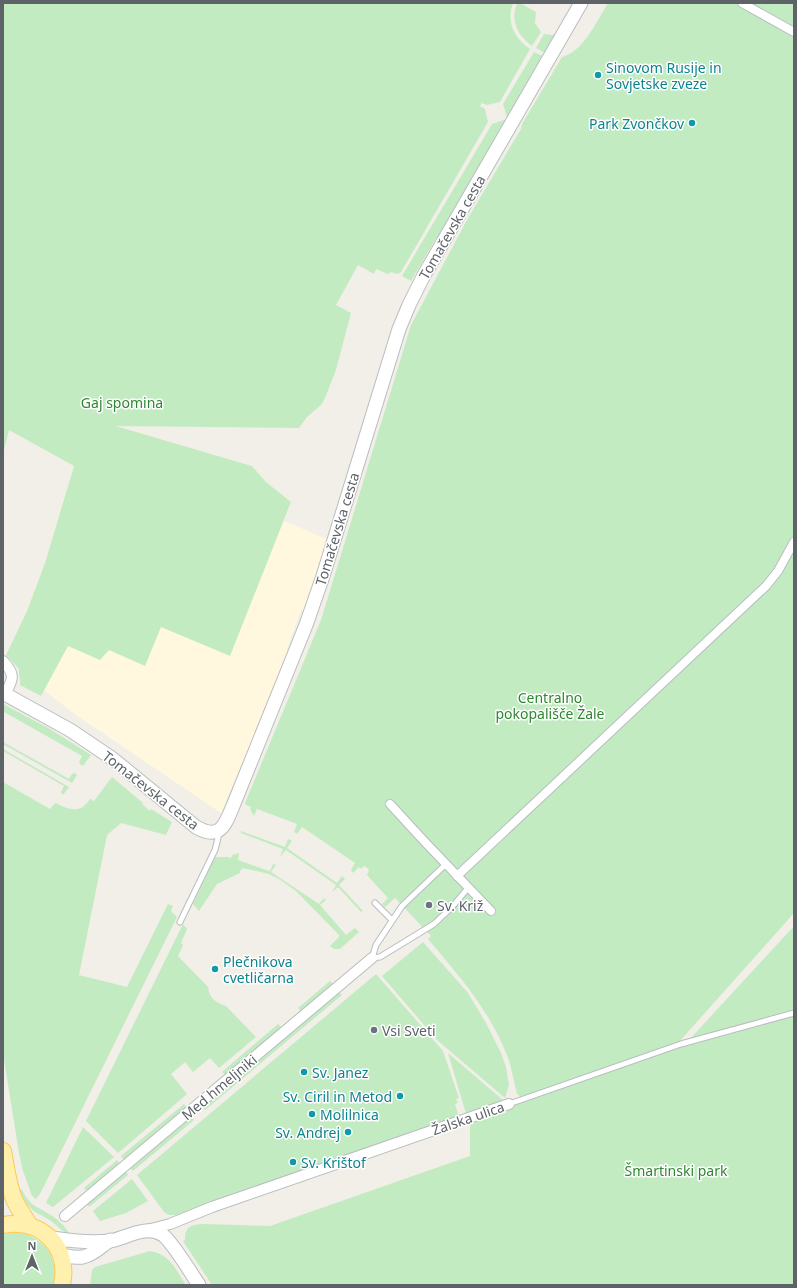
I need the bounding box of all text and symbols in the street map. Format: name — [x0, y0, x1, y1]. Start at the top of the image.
place label: Sinovom Rusije in Sovjetske zveze — [606, 58, 722, 93]
marker: Sinovom Rusije in Sovjetske zveze — [593, 70, 603, 80]
place label: Park Zvončkov — [589, 114, 685, 133]
marker: Park Zvončkov — [687, 118, 697, 128]
street label: Tomačevska cesta — [414, 171, 490, 283]
park label: Gaj spomina — [81, 393, 163, 412]
street label: Tomačevska cesta — [311, 470, 363, 588]
park label: Centralno pokopališče Žale — [495, 688, 605, 723]
street label: Tomačevska cesta — [99, 746, 203, 834]
place label: Sv. Križ — [437, 896, 484, 915]
marker: Sv. Križ — [424, 900, 434, 910]
place label: Plečnikova cvetličarna — [223, 952, 294, 987]
marker: Plečnikova cvetličarna — [210, 964, 220, 974]
place label: Vsi Sveti — [382, 1021, 436, 1040]
marker: Vsi Sveti — [369, 1025, 379, 1035]
street label: Med hmeljniki — [177, 1050, 261, 1124]
place label: Sv. Janez — [312, 1063, 369, 1082]
marker: Sv. Janez — [299, 1067, 309, 1077]
place label: Sv. Ciril in Metod — [283, 1087, 392, 1106]
marker: Sv. Ciril in Metod — [395, 1091, 405, 1101]
street label: Žalska ulica — [429, 1097, 507, 1139]
place label: Molilnica — [320, 1105, 379, 1124]
marker: Molilnica — [307, 1109, 317, 1119]
place label: Sv. Andrej — [275, 1123, 340, 1142]
marker: Sv. Andrej — [343, 1127, 353, 1137]
place label: Sv. Krištof — [301, 1153, 367, 1172]
marker: Sv. Krištof — [288, 1157, 298, 1167]
park label: Šmartinski park — [625, 1161, 728, 1180]
north arrow — [12, 1236, 52, 1276]
text: N — [28, 1238, 36, 1253]

